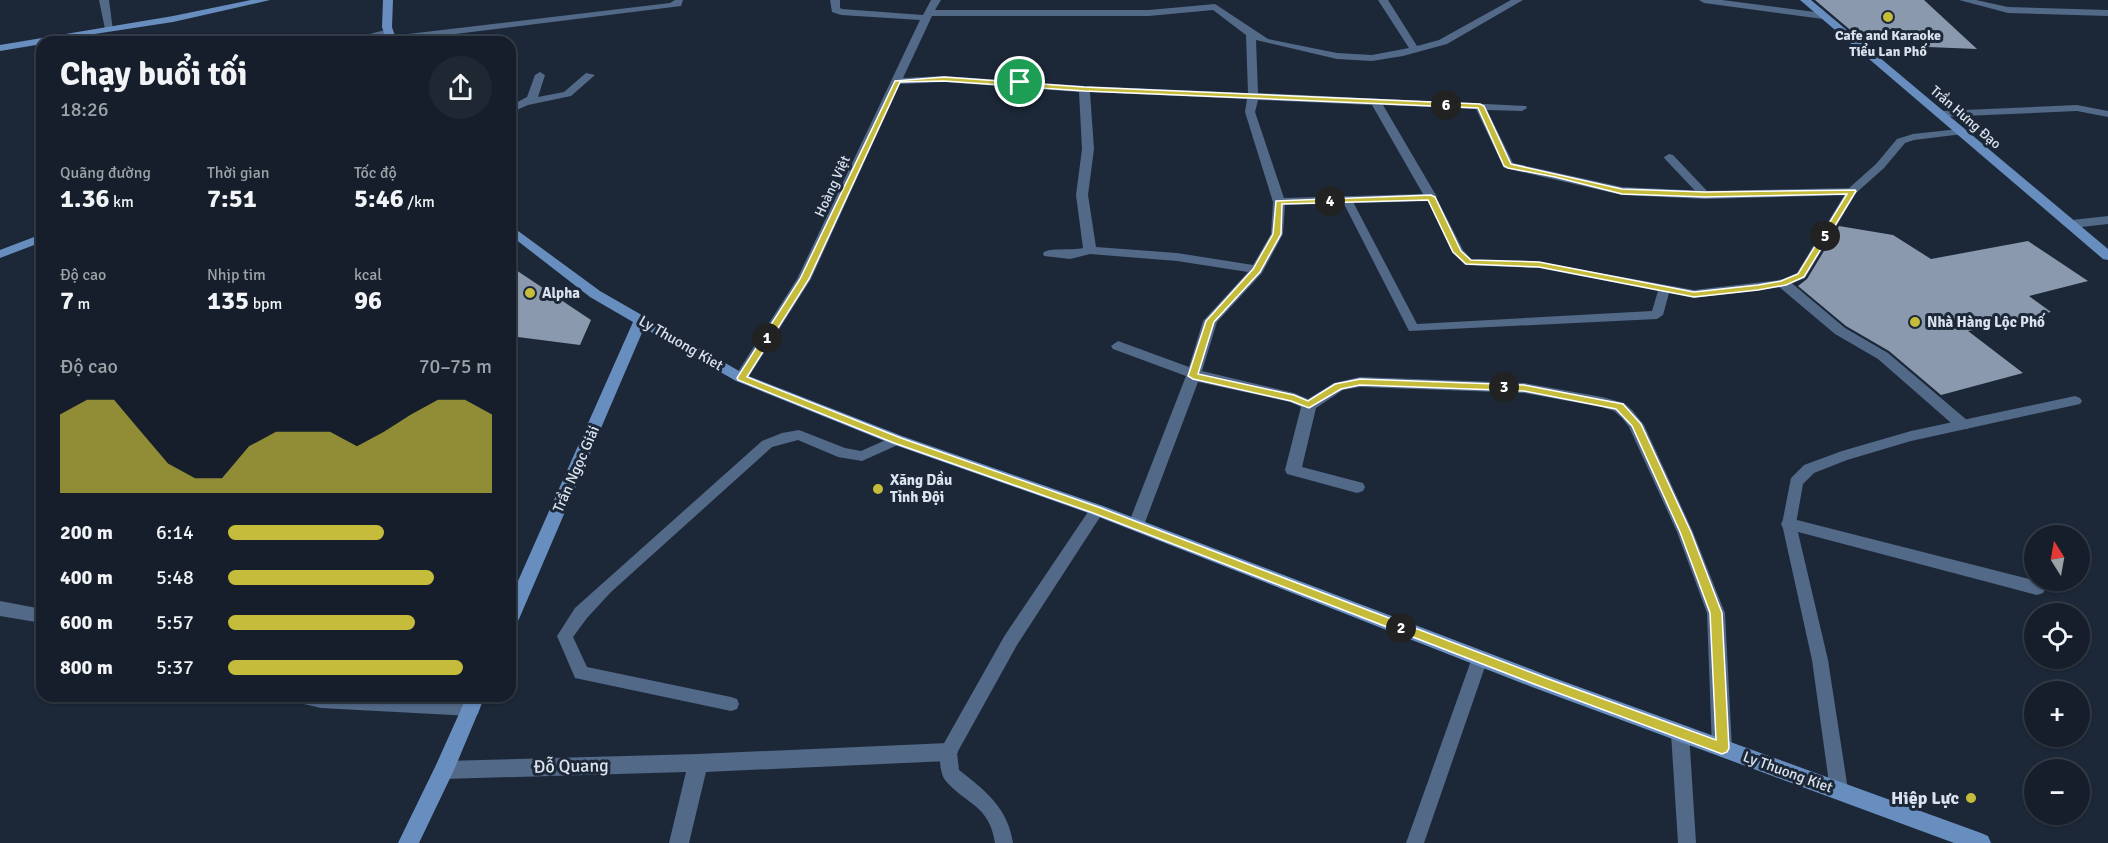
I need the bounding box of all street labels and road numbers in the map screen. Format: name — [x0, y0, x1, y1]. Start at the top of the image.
street label: Trần Hưng Đạo — [1927, 82, 2004, 153]
street label: Hoàng Việt — [811, 153, 854, 220]
street label: Ly Thuong Kiet — [636, 312, 726, 374]
street label: Trần Ngọc Giải — [549, 423, 603, 515]
street label: Ly Thuong Kiet — [1741, 747, 1835, 797]
street label: Đỗ Quang — [533, 754, 609, 778]

